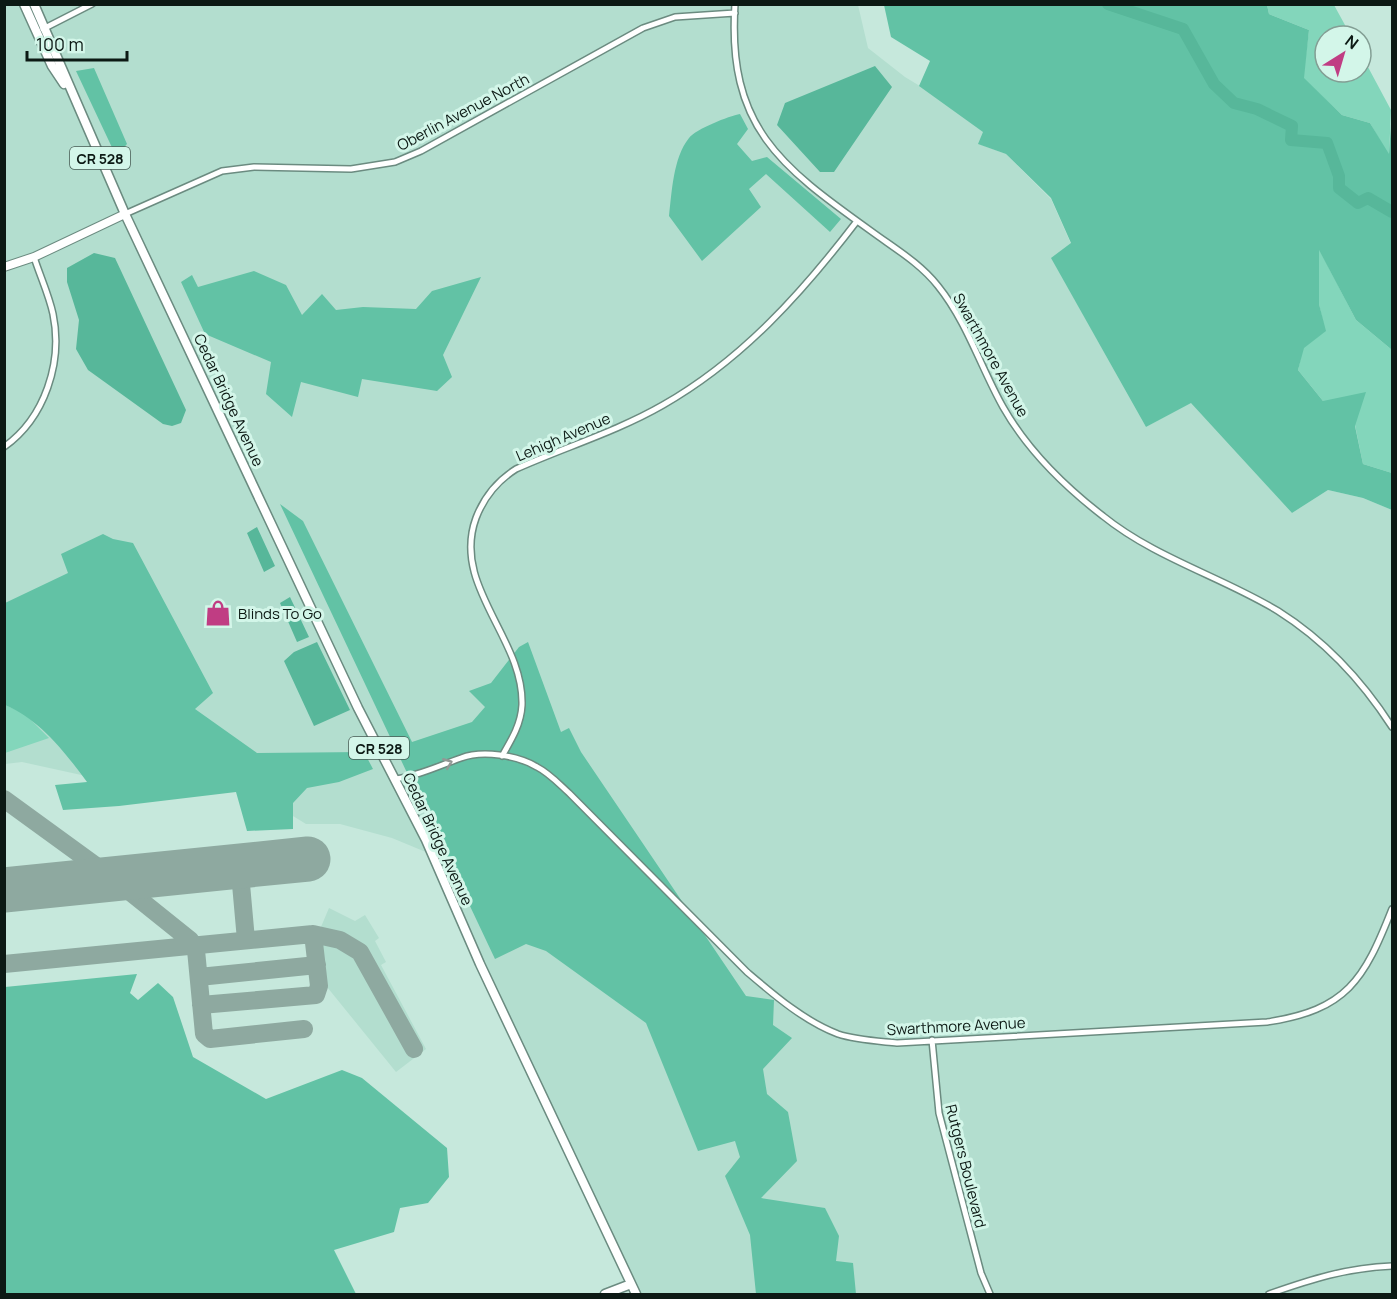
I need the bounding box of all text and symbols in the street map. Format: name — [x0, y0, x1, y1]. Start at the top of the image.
scale bar — [27, 24, 128, 62]
north arrow — [1313, 24, 1373, 84]
text: N — [1341, 30, 1363, 54]
text: 100 m — [36, 32, 84, 56]
street label: Oberlin Avenue North — [393, 68, 533, 156]
road number: CR 528 — [70, 147, 130, 169]
street label: Swarthmore Avenue — [948, 289, 1034, 421]
street label: Cedar Bridge Avenue — [189, 330, 269, 470]
street label: Lehigh Avenue — [512, 408, 614, 466]
shop icon: Blinds To Go — [203, 598, 233, 628]
place label: Blinds To Go — [238, 603, 322, 624]
road number: CR 528 — [349, 737, 409, 759]
one-way arrow — [442, 758, 453, 770]
street label: Cedar Bridge Avenue — [398, 769, 478, 909]
street label: Swarthmore Avenue — [886, 1012, 1026, 1040]
street label: Rutgers Boulevard — [940, 1102, 992, 1230]

